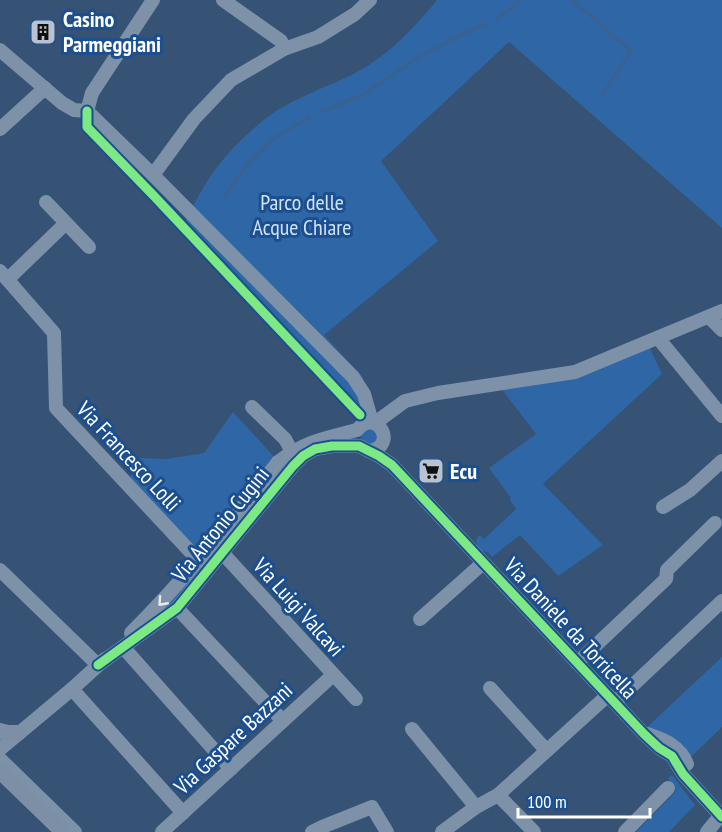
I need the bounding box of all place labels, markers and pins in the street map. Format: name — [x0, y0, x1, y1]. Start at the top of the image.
place label: Casino Parmeggiani — [63, 5, 161, 58]
building icon: Casino Parmeggiani — [28, 17, 58, 47]
supermarket icon: Ecu — [416, 456, 446, 486]
place label: Ecu — [450, 457, 477, 485]

